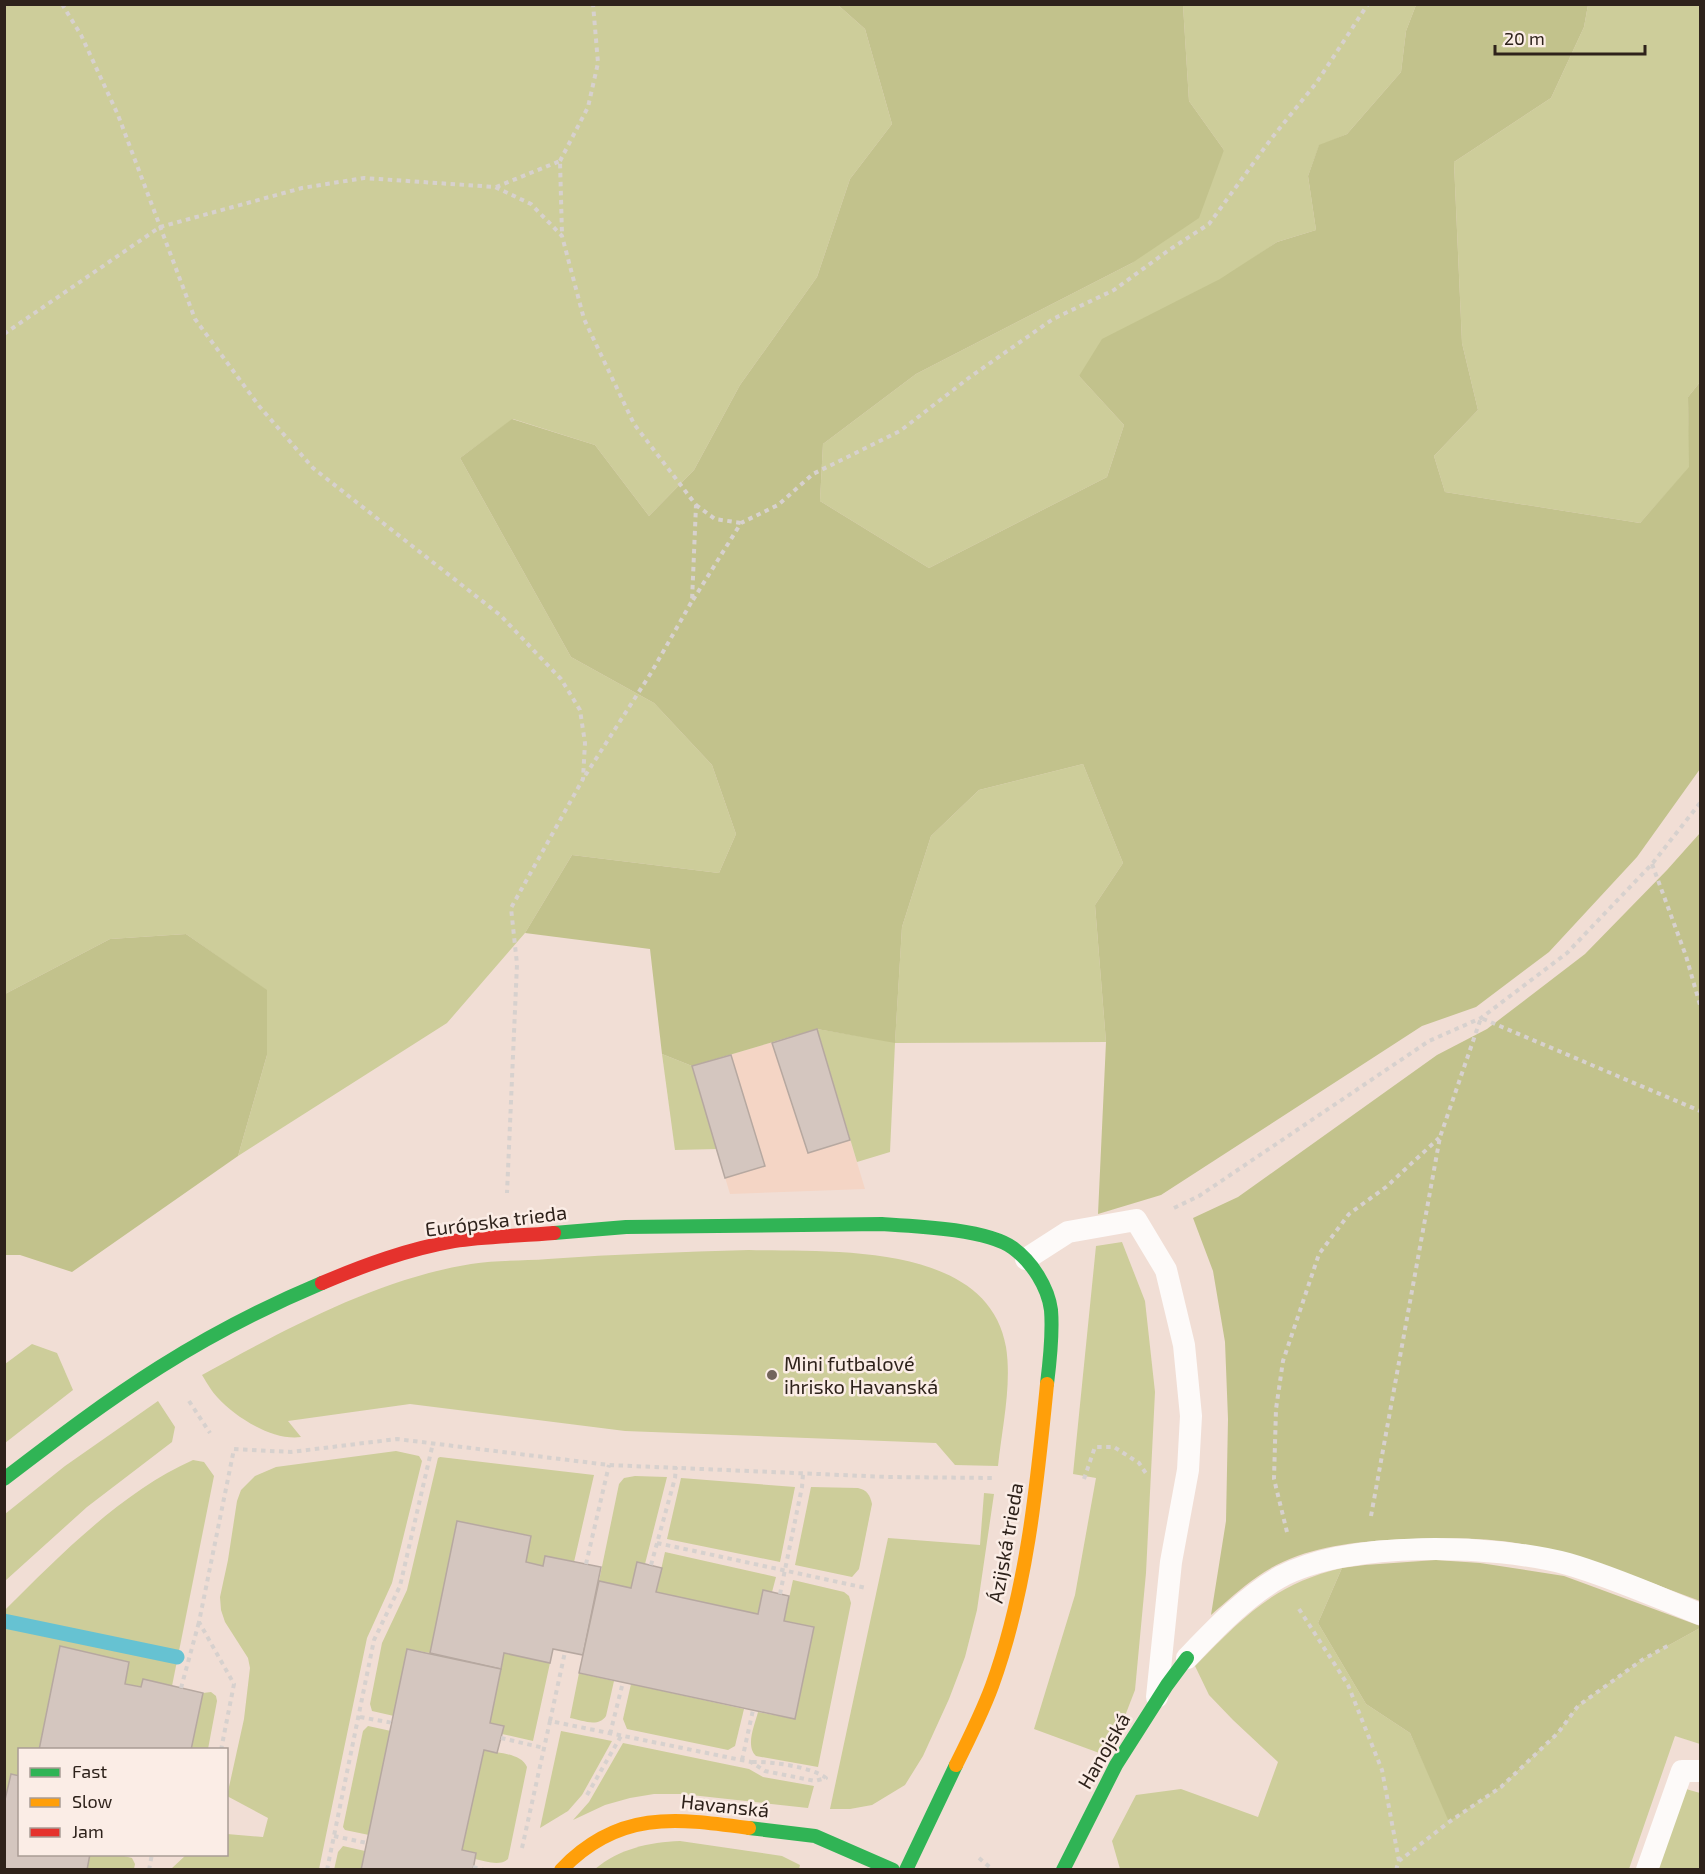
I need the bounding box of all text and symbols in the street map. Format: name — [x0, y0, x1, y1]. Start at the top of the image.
scale bar — [1495, 18, 1645, 56]
text: 20 m — [1504, 27, 1545, 49]
street label: Európska trieda — [424, 1199, 568, 1241]
place label: Mini futbalové ihrisko Havanská — [784, 1351, 938, 1398]
marker: Mini futbalové ihrisko Havanská — [765, 1368, 779, 1382]
street label: Ázijská trieda — [983, 1481, 1027, 1605]
street label: Hanojská — [1072, 1708, 1134, 1793]
legend — [18, 1748, 228, 1856]
text: Fast — [72, 1760, 107, 1782]
street label: Havanská — [680, 1788, 770, 1822]
text: Slow — [72, 1790, 113, 1812]
text: Jam — [72, 1820, 104, 1842]

